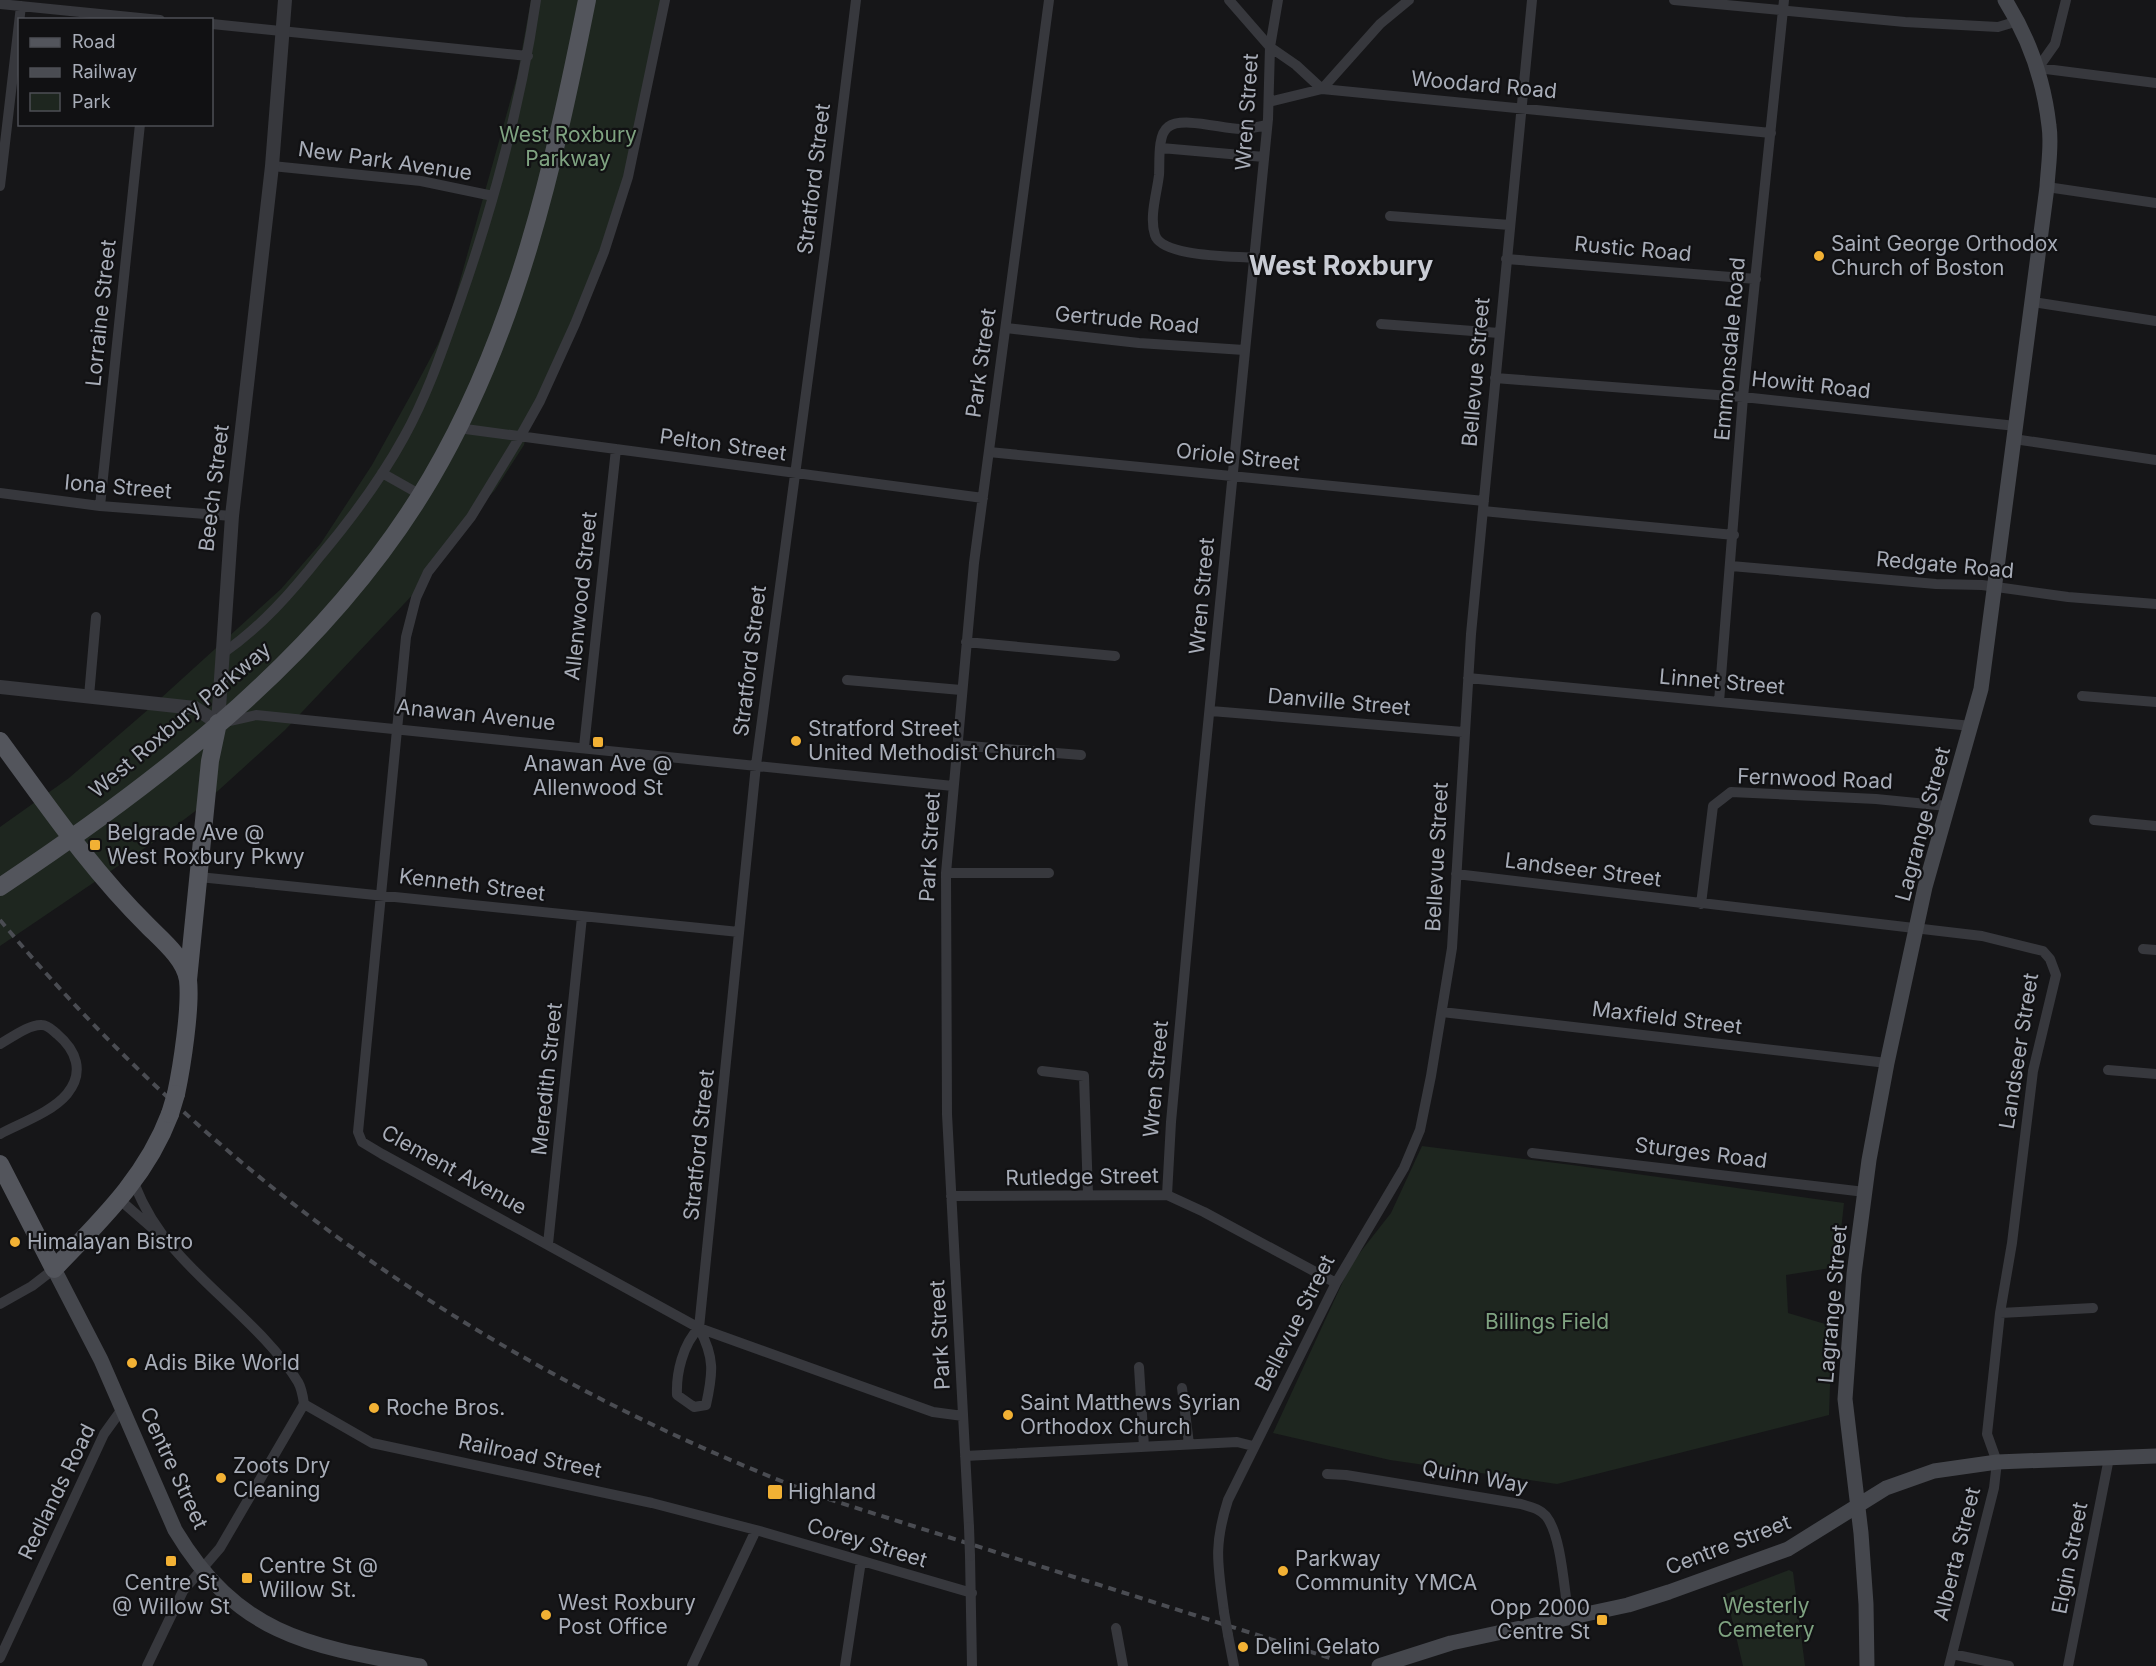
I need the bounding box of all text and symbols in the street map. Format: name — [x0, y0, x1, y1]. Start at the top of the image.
legend — [18, 18, 213, 126]
text: Road — [72, 31, 115, 52]
street label: Wren Street — [1230, 52, 1263, 171]
text: Railway — [72, 61, 137, 82]
street label: Woodard Road — [1410, 66, 1558, 103]
text: Park — [72, 91, 111, 112]
street label: Stratford Street — [792, 102, 835, 256]
park label: West Roxbury Parkway — [499, 122, 637, 171]
street label: New Park Avenue — [296, 136, 474, 185]
street label: Rustic Road — [1573, 231, 1693, 266]
place label: Saint George Orthodox Church of Boston — [1831, 231, 2058, 280]
street label: Lorraine Street — [80, 238, 121, 388]
district label: West Roxbury — [1249, 249, 1433, 282]
marker: Saint George Orthodox Church of Boston — [1812, 249, 1826, 263]
street label: Emmonsdale Road — [1709, 256, 1750, 442]
street label: Bellevue Street — [1457, 296, 1494, 448]
street label: Gertrude Road — [1054, 301, 1200, 338]
street label: Park Street — [960, 307, 1001, 419]
street label: Howitt Road — [1750, 366, 1872, 403]
street label: Beech Street — [193, 423, 234, 553]
street label: Pelton Street — [658, 423, 788, 466]
street label: Oriole Street — [1175, 438, 1301, 475]
street label: Iona Street — [63, 469, 173, 504]
street label: Allenwood Street — [559, 510, 602, 681]
street label: Wren Street — [1184, 536, 1219, 656]
street label: Redgate Road — [1875, 546, 2015, 583]
street label: Stratford Street — [728, 584, 771, 738]
street label: West Roxbury Parkway — [84, 636, 276, 803]
street label: Linnet Street — [1658, 664, 1786, 699]
street label: Danville Street — [1266, 683, 1412, 720]
street label: Anawan Avenue — [395, 694, 557, 735]
place label: Stratford Street United Methodist Church — [808, 716, 1056, 765]
marker: Stratford Street United Methodist Church — [789, 734, 803, 748]
marker: Anawan Ave @ Allenwood St — [591, 735, 605, 749]
street label: Lagrange Street — [1890, 744, 1955, 904]
place label: Anawan Ave @ Allenwood St — [524, 751, 672, 800]
street label: Fernwood Road — [1737, 763, 1893, 794]
street label: Bellevue Street — [1420, 781, 1453, 932]
street label: Park Street — [914, 791, 945, 903]
place label: Belgrade Ave @ West Roxbury Pkwy — [107, 820, 305, 869]
marker: Belgrade Ave @ West Roxbury Pkwy — [88, 838, 102, 852]
street label: Landseer Street — [1503, 847, 1663, 892]
street label: Kenneth Street — [398, 863, 547, 906]
street label: Landseer Street — [1994, 971, 2043, 1131]
street label: Maxfield Street — [1591, 996, 1744, 1039]
street label: Meredith Street — [526, 1001, 567, 1157]
street label: Wren Street — [1138, 1019, 1173, 1139]
street label: Stratford Street — [678, 1068, 719, 1222]
street label: Clement Avenue — [377, 1119, 531, 1220]
street label: Sturges Road — [1633, 1132, 1769, 1173]
street label: Rutledge Street — [1005, 1163, 1159, 1190]
street label: Lagrange Street — [1813, 1224, 1852, 1384]
place label: Himalayan Bistro — [27, 1229, 193, 1254]
marker: Himalayan Bistro — [8, 1235, 22, 1249]
street label: Bellevue Street — [1249, 1250, 1340, 1395]
street label: Park Street — [924, 1279, 955, 1391]
park label: Billings Field — [1485, 1309, 1609, 1334]
place label: Adis Bike World — [144, 1350, 300, 1375]
marker: Adis Bike World — [125, 1356, 139, 1370]
place label: Saint Matthews Syrian Orthodox Church — [1020, 1390, 1241, 1439]
place label: Roche Bros. — [386, 1395, 505, 1420]
marker: Roche Bros. — [367, 1401, 381, 1415]
street label: Centre Street — [135, 1403, 214, 1533]
marker: Saint Matthews Syrian Orthodox Church — [1001, 1408, 1015, 1422]
street label: Redlands Road — [13, 1420, 100, 1564]
street label: Railroad Street — [456, 1428, 604, 1483]
place label: Zoots Dry Cleaning — [233, 1453, 330, 1502]
street label: Quinn Way — [1420, 1455, 1530, 1498]
marker: Zoots Dry Cleaning — [214, 1471, 228, 1485]
place label: Highland — [788, 1479, 876, 1504]
marker: Highland — [766, 1483, 784, 1501]
street label: Alberta Street — [1928, 1484, 1985, 1623]
street label: Elgin Street — [2046, 1500, 2093, 1616]
street label: Centre Street — [1662, 1509, 1794, 1580]
street label: Corey Street — [804, 1512, 930, 1573]
place label: Parkway Community YMCA — [1295, 1546, 1477, 1595]
place label: Centre St @ Willow St. — [259, 1553, 378, 1602]
marker: Centre St @ Willow St — [164, 1554, 178, 1568]
marker: Parkway Community YMCA — [1276, 1564, 1290, 1578]
place label: Centre St @ Willow St — [112, 1570, 230, 1619]
marker: Centre St @ Willow St. — [240, 1571, 254, 1585]
place label: West Roxbury Post Office — [558, 1590, 696, 1639]
park label: Westerly Cemetery — [1717, 1593, 1815, 1642]
place label: Opp 2000 Centre St — [1490, 1595, 1590, 1644]
marker: West Roxbury Post Office — [539, 1608, 553, 1622]
marker: Opp 2000 Centre St — [1595, 1613, 1609, 1627]
place label: Delini Gelato — [1255, 1634, 1380, 1659]
marker: Delini Gelato — [1236, 1640, 1250, 1654]

